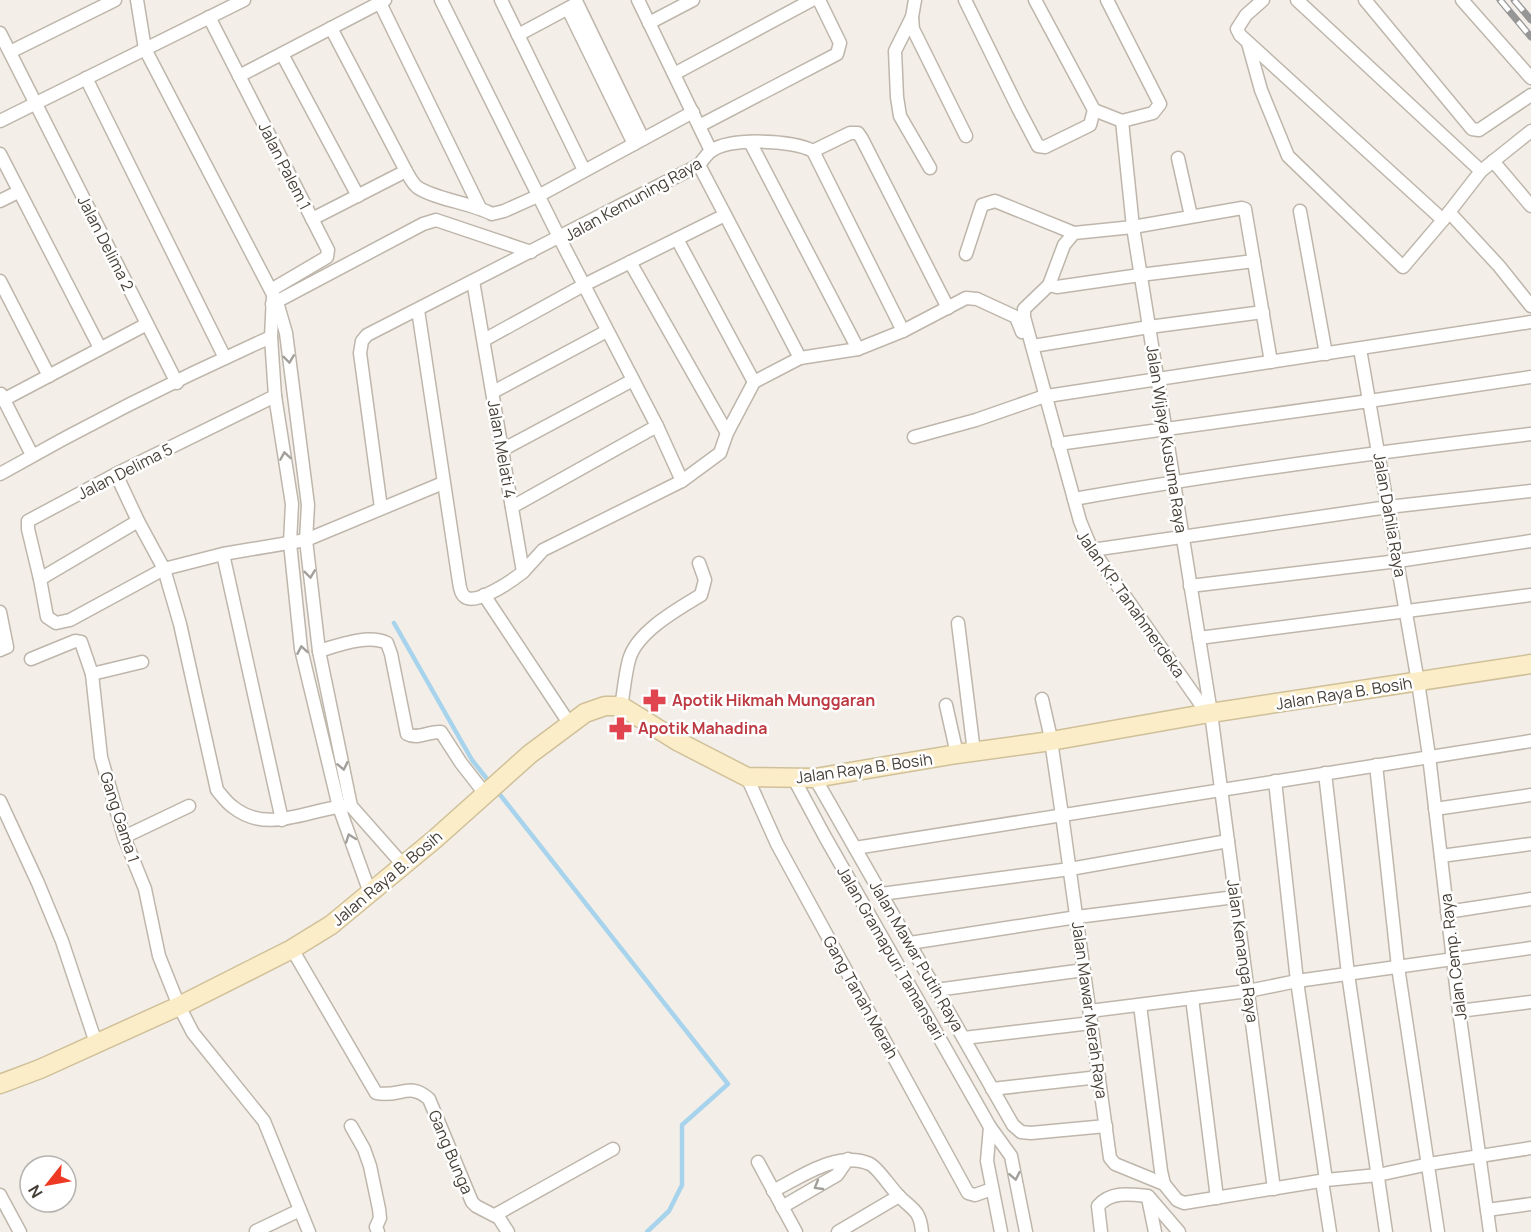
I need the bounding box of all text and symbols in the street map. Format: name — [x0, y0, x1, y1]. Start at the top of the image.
street label: Jalan Palem 1 — [253, 118, 317, 214]
street label: Jalan Kemuning Raya — [560, 152, 706, 246]
street label: Jalan Delima 2 — [73, 192, 139, 294]
street label: Jalan Wijaya Kusuma Raya — [1141, 343, 1193, 535]
one-way arrow — [283, 355, 295, 364]
street label: Jalan Melati 4 — [482, 398, 522, 500]
street label: Jalan Delima 5 — [74, 438, 176, 504]
street label: Jalan Dahlia Raya — [1368, 451, 1412, 579]
one-way arrow — [279, 452, 291, 461]
street label: Jalan KP. Tanahmerdeka — [1072, 526, 1190, 682]
one-way arrow — [303, 569, 316, 578]
one-way arrow — [296, 645, 309, 655]
street label: Jalan Raya B. Bosih — [1274, 671, 1414, 715]
pharmacy icon: Apotik Hikmah Munggaran — [641, 687, 667, 713]
place label: Apotik Hikmah Munggaran — [672, 689, 875, 711]
pharmacy icon: Apotik Mahadina — [607, 715, 633, 741]
place label: Apotik Mahadina — [638, 717, 767, 739]
street label: Jalan Raya B. Bosih — [794, 748, 934, 788]
one-way arrow — [336, 760, 349, 770]
street label: Gang Gama 1 — [95, 769, 145, 865]
street label: Jalan Raya B. Bosih — [327, 825, 447, 931]
one-way arrow — [345, 834, 358, 844]
street label: Jalan Gramapuri Tamansari — [832, 862, 950, 1044]
street label: Jalan Mawar Putih Raya — [865, 877, 969, 1035]
street label: Jalan Kenanga Raya — [1222, 878, 1264, 1024]
street label: Jalan Cemp. Raya — [1434, 892, 1472, 1022]
street label: Jalan Mawar Merah Raya — [1067, 920, 1113, 1100]
street label: Gang Tanah Merah — [818, 932, 904, 1062]
street label: Gang Bunga — [423, 1106, 479, 1198]
north arrow — [18, 1154, 78, 1214]
one-way arrow — [1008, 1171, 1021, 1181]
one-way arrow — [814, 1179, 824, 1190]
text: N — [23, 1181, 48, 1202]

